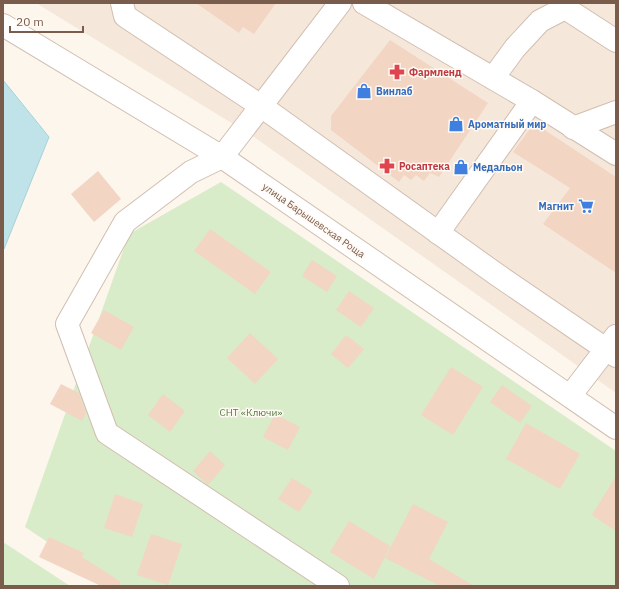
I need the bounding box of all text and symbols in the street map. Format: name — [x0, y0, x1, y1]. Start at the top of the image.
scale bar — [10, 8, 83, 34]
text: 20 m — [16, 14, 44, 29]
pharmacy icon: Фармленд — [388, 63, 406, 81]
place label: Фармленд — [409, 66, 462, 79]
shop icon: Винлаб — [355, 82, 373, 100]
place label: Винлаб — [376, 85, 413, 98]
shop icon: Ароматный мир — [447, 115, 465, 133]
place label: Ароматный мир — [468, 118, 546, 131]
pharmacy icon: Росаптека — [378, 157, 396, 175]
shop icon: Медальон — [452, 158, 470, 176]
place label: Росаптека — [399, 160, 450, 173]
place label: Медальон — [473, 161, 523, 174]
street label: улица Барышевская Роща — [260, 180, 368, 261]
supermarket icon: Магнит — [577, 197, 595, 215]
place label: Магнит — [539, 200, 574, 213]
park label: СНТ «Ключи» — [219, 406, 283, 419]

